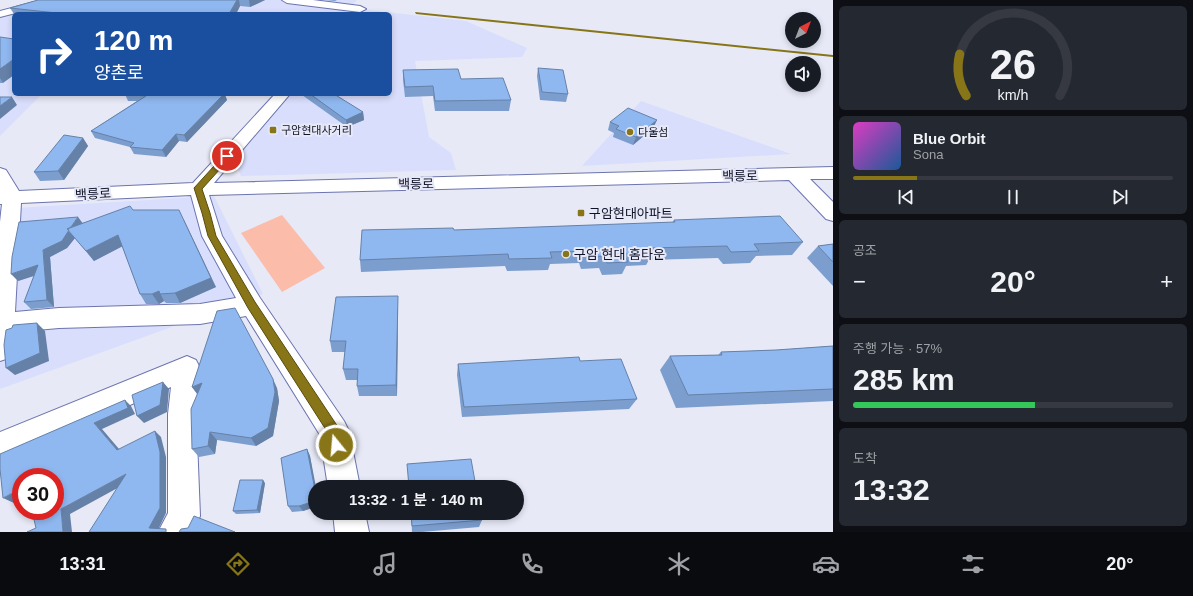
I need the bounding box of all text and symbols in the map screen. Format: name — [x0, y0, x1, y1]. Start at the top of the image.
north arrow — [785, 12, 821, 48]
map controls — [785, 12, 821, 92]
text: 120 m — [94, 25, 173, 56]
icon: right — [28, 28, 80, 80]
text: 26 — [990, 41, 1036, 88]
button: sound — [785, 56, 821, 92]
text: 양촌로 — [94, 63, 144, 83]
text: km/h — [998, 87, 1029, 103]
place label: 구암현대사거리 — [281, 124, 352, 136]
marker: 구암현대사거리 — [268, 125, 278, 135]
place label: 다울섬 — [638, 126, 668, 138]
marker: 다울섬 — [625, 127, 635, 137]
text: Blue Orbit — [913, 130, 986, 147]
pin — [210, 139, 244, 173]
icon: arrive — [216, 145, 238, 167]
text: Sona — [913, 147, 943, 162]
street label: 백릉로 — [722, 168, 758, 184]
street label: 백릉로 — [398, 176, 434, 192]
street label: 백릉로 — [75, 186, 111, 202]
icon: previous — [895, 186, 917, 208]
icon: pause — [1002, 186, 1024, 208]
icon: next — [1109, 186, 1131, 208]
place label: 구암현대아파트 — [589, 206, 673, 221]
marker: 구암현대아파트 — [576, 208, 586, 218]
text: 공조 — [853, 243, 877, 258]
place label: 구암 현대 홈타운 — [574, 247, 665, 262]
marker: 구암 현대 홈타운 — [561, 249, 571, 259]
text: 20° — [990, 265, 1036, 298]
text: − — [853, 269, 866, 294]
text: + — [1160, 269, 1173, 294]
text: 주행 가능 · 57% — [853, 341, 942, 356]
text: 285 km — [853, 363, 955, 396]
position arrow — [315, 424, 357, 466]
text: 도착 — [853, 451, 877, 466]
speed limit sign: 30 — [12, 468, 64, 520]
text: 13:32 — [853, 473, 930, 506]
text: 13:32 · 1 분 · 140 m — [349, 491, 483, 508]
icon: directions — [224, 550, 252, 578]
icon: music — [371, 550, 399, 578]
icon: phone — [518, 550, 546, 578]
icon: climate — [665, 550, 693, 578]
icon: car — [812, 550, 840, 578]
icon: filters — [959, 550, 987, 578]
text: 13:31 — [59, 554, 106, 574]
text: 20° — [1106, 554, 1133, 574]

